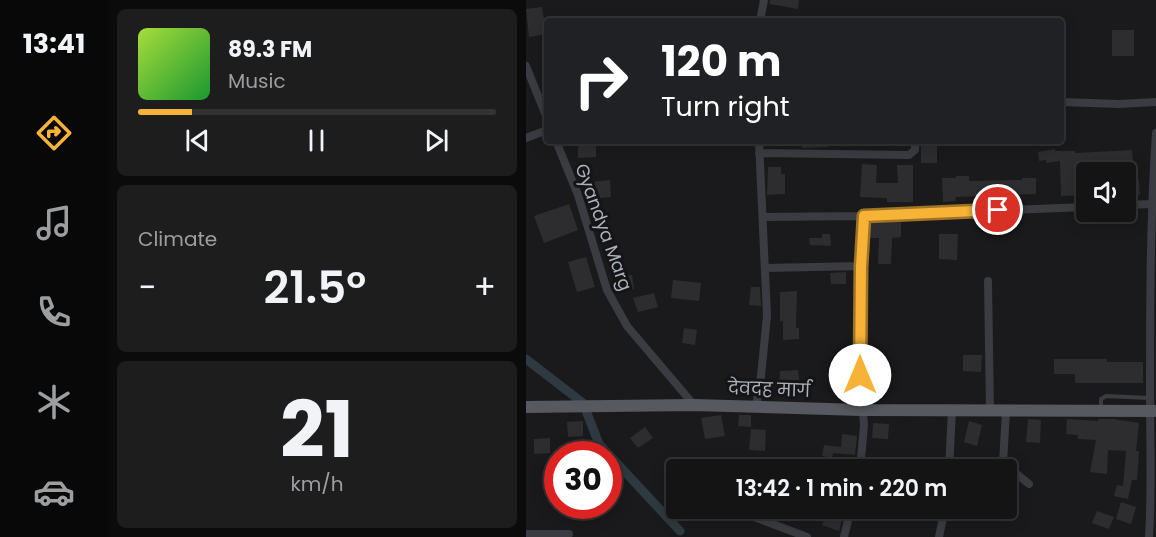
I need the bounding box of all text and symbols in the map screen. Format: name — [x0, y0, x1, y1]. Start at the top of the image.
text: 13:41 — [23, 25, 85, 62]
text: 120 m — [661, 32, 782, 91]
text: 89.3 FM — [228, 34, 312, 65]
icon: right — [562, 42, 640, 120]
text: Music — [228, 67, 286, 95]
text: Turn right — [661, 88, 790, 125]
icon: directions — [33, 112, 75, 154]
icon: previous — [181, 124, 214, 157]
icon: pause — [300, 124, 333, 157]
icon: next — [420, 124, 453, 157]
street label: Gyandya Marg — [569, 160, 639, 294]
map controls — [1076, 162, 1136, 222]
button: sound — [1076, 162, 1136, 222]
pin — [972, 184, 1023, 235]
icon: arrive — [981, 193, 1014, 226]
icon: music — [33, 202, 75, 244]
text: Climate — [138, 225, 217, 253]
text: 21.5° — [263, 256, 366, 319]
text: − — [138, 264, 156, 311]
text: + — [473, 264, 496, 311]
icon: phone — [33, 291, 75, 333]
position arrow — [828, 343, 892, 407]
text: 21 — [280, 375, 354, 484]
street label: देवदह मार्ग — [726, 375, 814, 403]
icon: climate — [33, 381, 75, 423]
speed limit sign: 30 — [544, 441, 622, 519]
text: km/h — [290, 470, 344, 498]
icon: car — [33, 471, 75, 513]
text: 13:42 · 1 min · 220 m — [736, 473, 947, 504]

